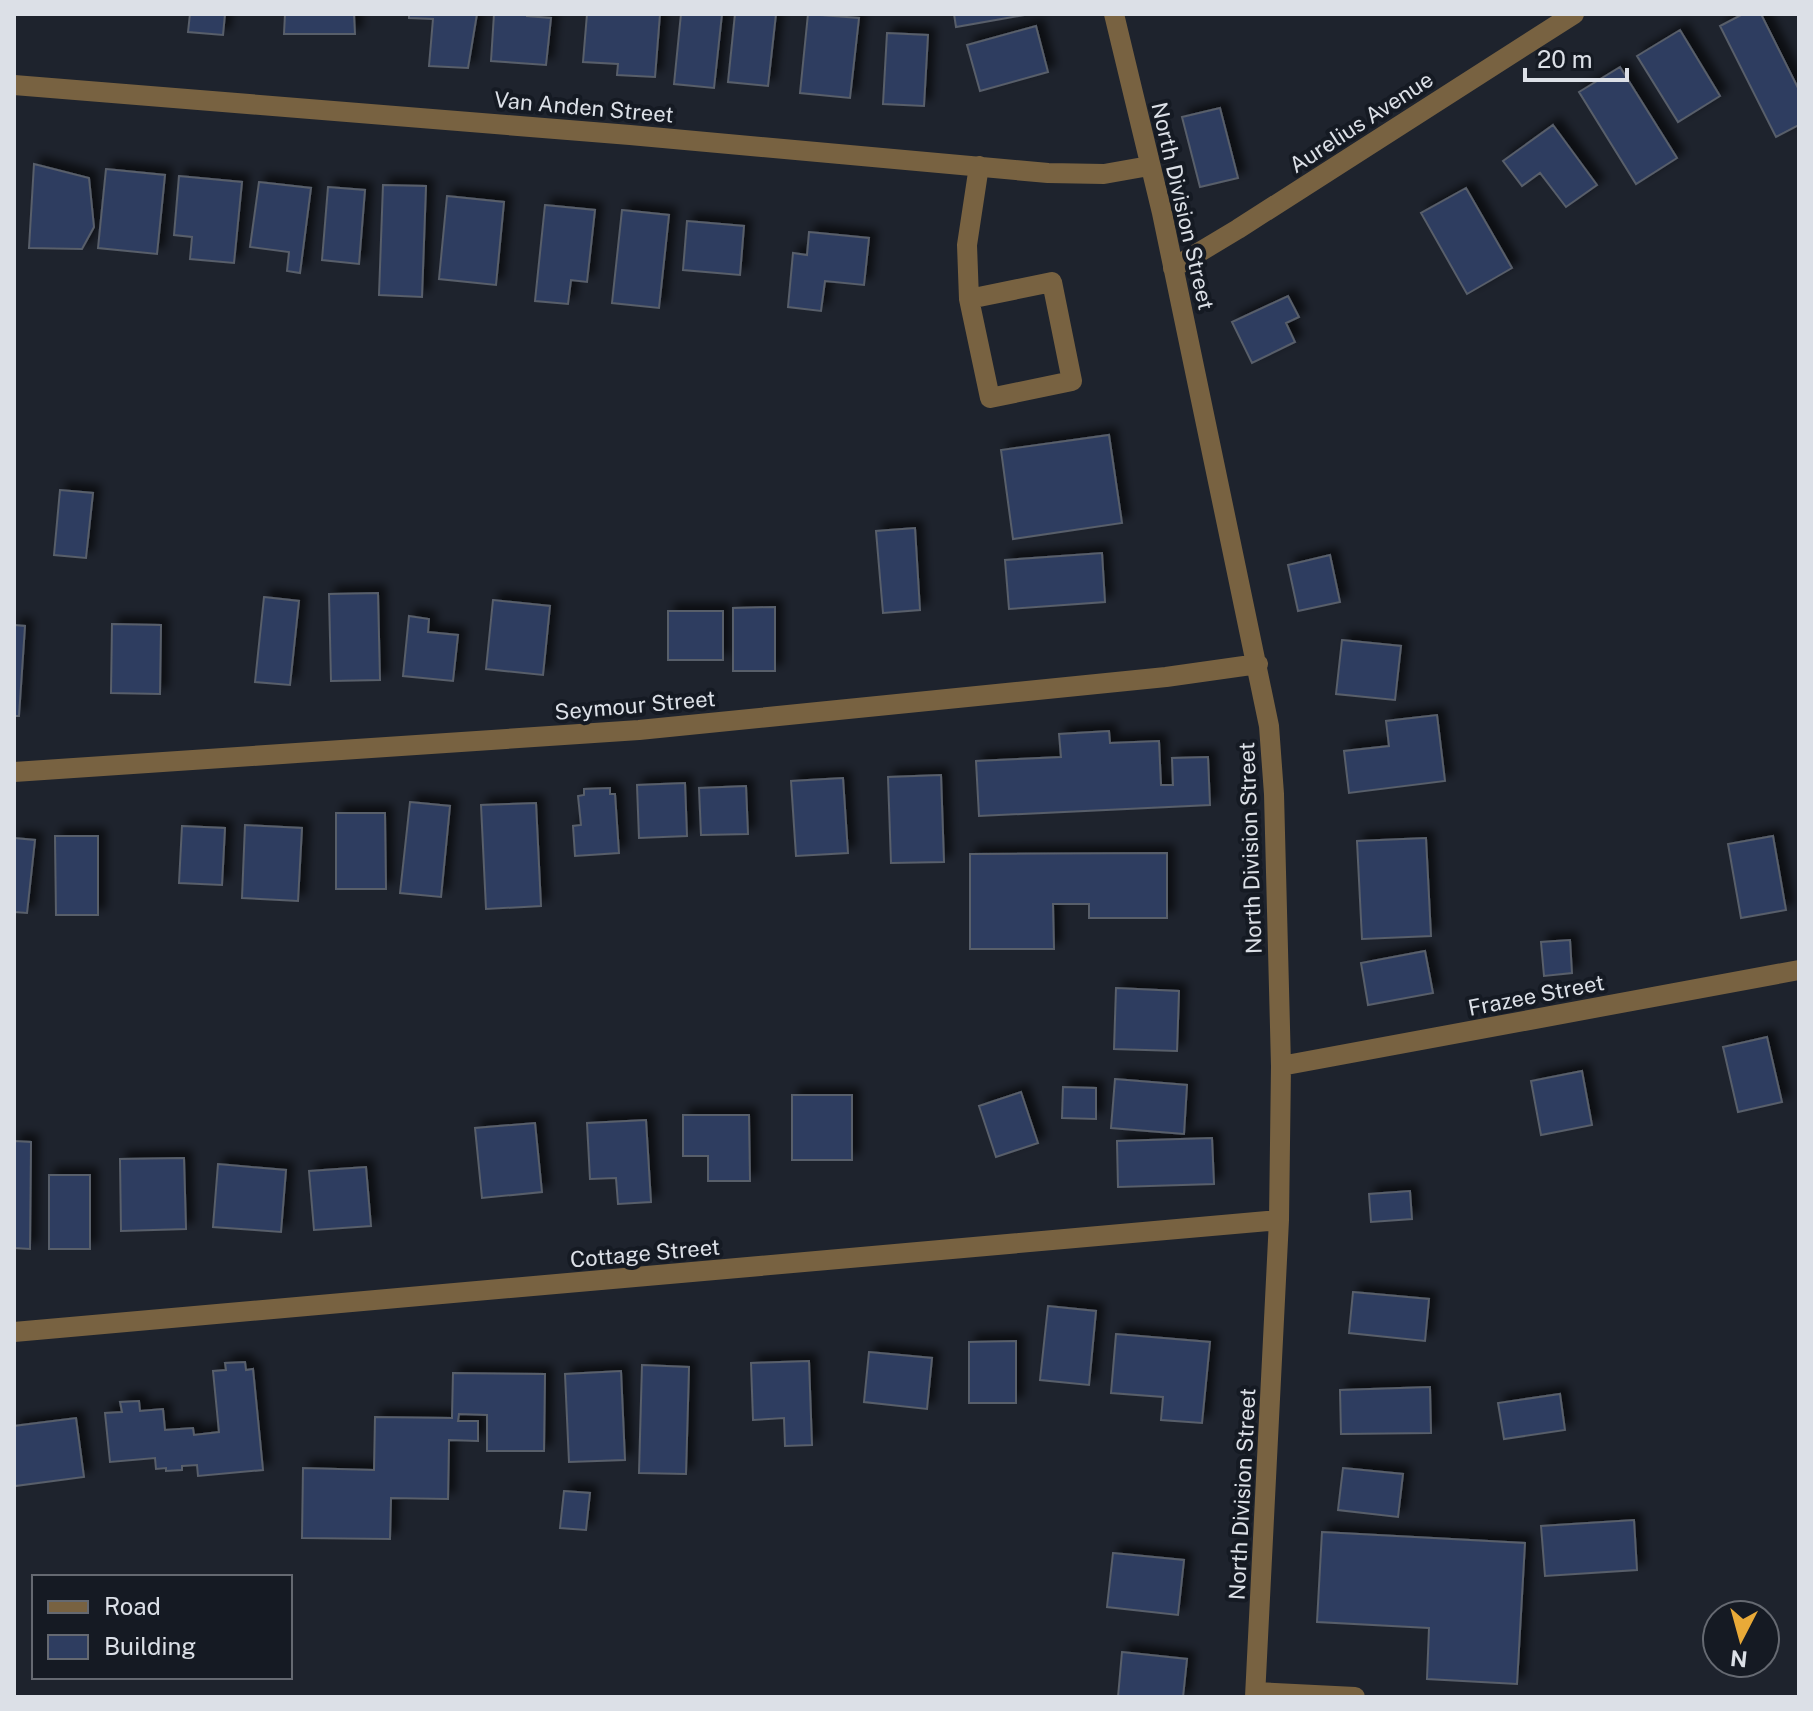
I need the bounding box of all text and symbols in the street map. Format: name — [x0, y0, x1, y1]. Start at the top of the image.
scale bar — [1525, 32, 1627, 82]
text: 20 m — [1537, 45, 1593, 73]
street label: Aurelius Avenue — [1284, 66, 1438, 178]
street label: Van Anden Street — [493, 86, 675, 128]
street label: North Division Street — [1146, 100, 1220, 312]
street label: Seymour Street — [553, 685, 717, 725]
street label: North Division Street — [1233, 741, 1267, 955]
street label: Frazee Street — [1466, 969, 1606, 1021]
street label: Cottage Street — [569, 1233, 721, 1273]
street label: North Division Street — [1223, 1387, 1261, 1601]
legend — [32, 1575, 292, 1679]
text: Road — [104, 1592, 161, 1620]
north arrow — [1701, 1599, 1781, 1679]
text: Building — [104, 1632, 196, 1660]
text: N — [1729, 1645, 1749, 1673]

